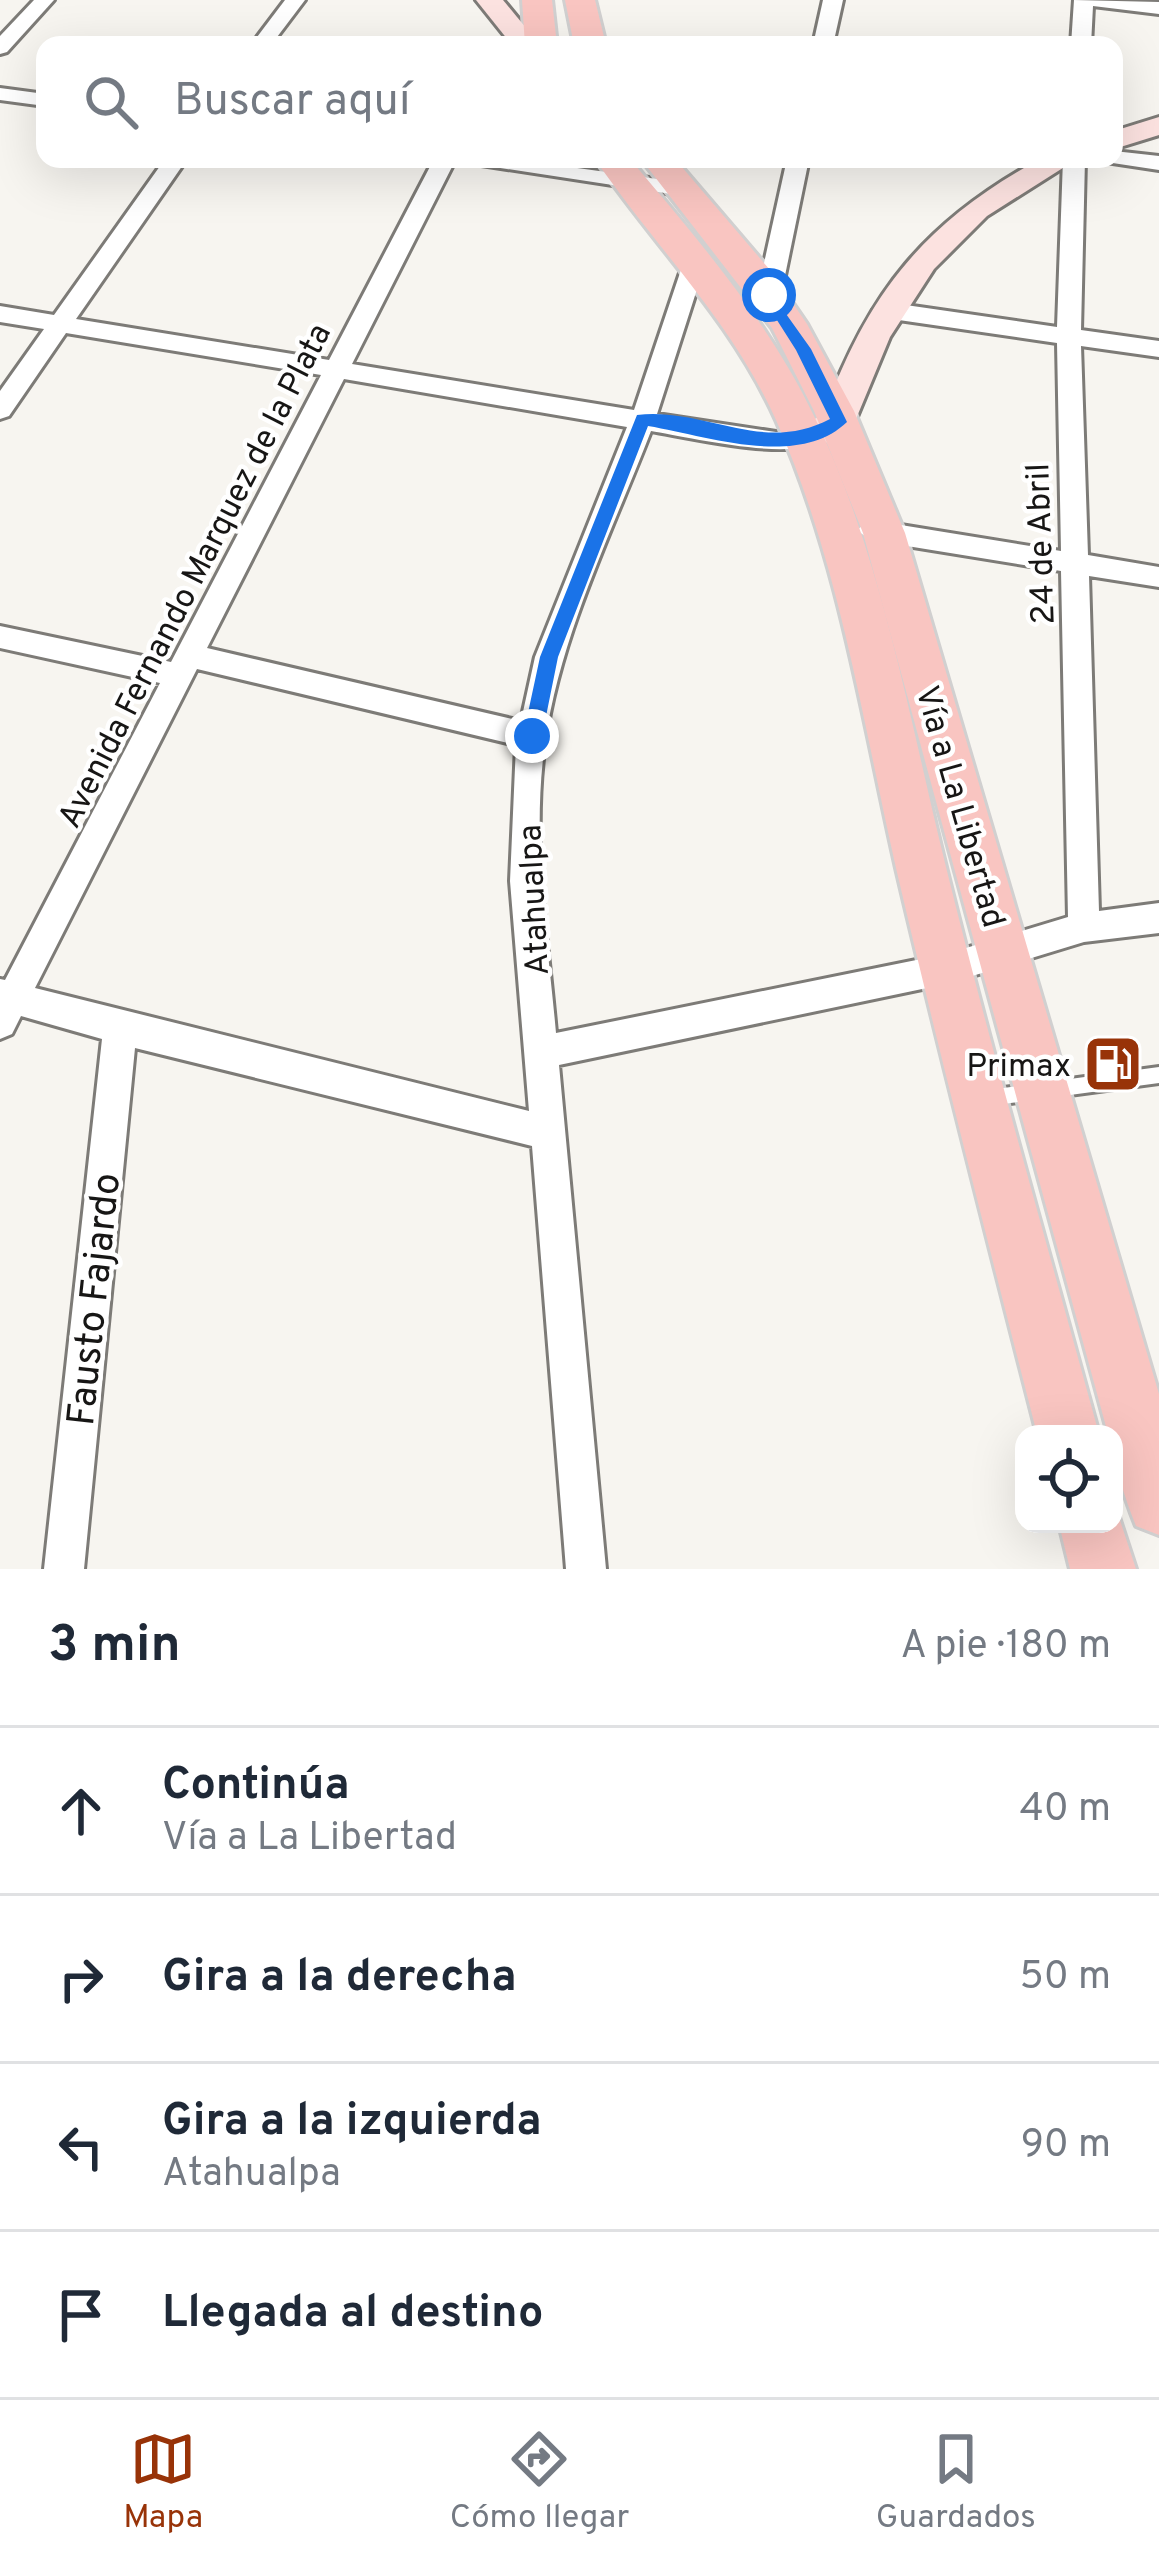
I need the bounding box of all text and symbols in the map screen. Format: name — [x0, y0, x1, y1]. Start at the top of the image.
search box — [36, 36, 1123, 168]
icon: search — [78, 69, 144, 135]
text: Buscar aquí — [174, 74, 410, 131]
route start — [742, 268, 796, 322]
street label: Avenida Fernando Marquez de la Plata — [51, 317, 343, 836]
street label: 24 de Abril — [1019, 463, 1067, 625]
street label: Vía a La Libertad — [904, 681, 1013, 933]
route end — [505, 709, 559, 763]
street label: Atahualpa — [511, 823, 561, 976]
fuel station icon: Primax — [1082, 1033, 1144, 1095]
place label: Primax — [966, 1047, 1071, 1089]
street label: Fausto Fajardo — [59, 1171, 134, 1428]
map controls — [1015, 1425, 1123, 1533]
button: locate — [1015, 1425, 1123, 1533]
text: 3 min — [48, 1615, 181, 1680]
text: A pie · 180 m — [900, 1623, 1111, 1672]
text: Continúa — [162, 1758, 349, 1815]
icon: ahead — [48, 1778, 114, 1844]
text: 40 m — [1020, 1786, 1111, 1835]
text: Vía a La Libertad — [162, 1815, 457, 1864]
icon: right — [48, 1946, 114, 2012]
text: Gira a la derecha — [162, 1950, 516, 2007]
text: 50 m — [1020, 1954, 1111, 2003]
text: Gira a la izquierda — [162, 2094, 542, 2151]
icon: left — [48, 2114, 114, 2180]
text: 90 m — [1021, 2122, 1111, 2171]
text: Atahualpa — [162, 2151, 341, 2200]
icon: arrive — [48, 2282, 114, 2348]
text: Llegada al destino — [162, 2286, 543, 2343]
tab: Mapa — [123, 2426, 203, 2540]
tab: Cómo llegar — [450, 2426, 629, 2540]
tab: Guardados — [876, 2426, 1036, 2540]

